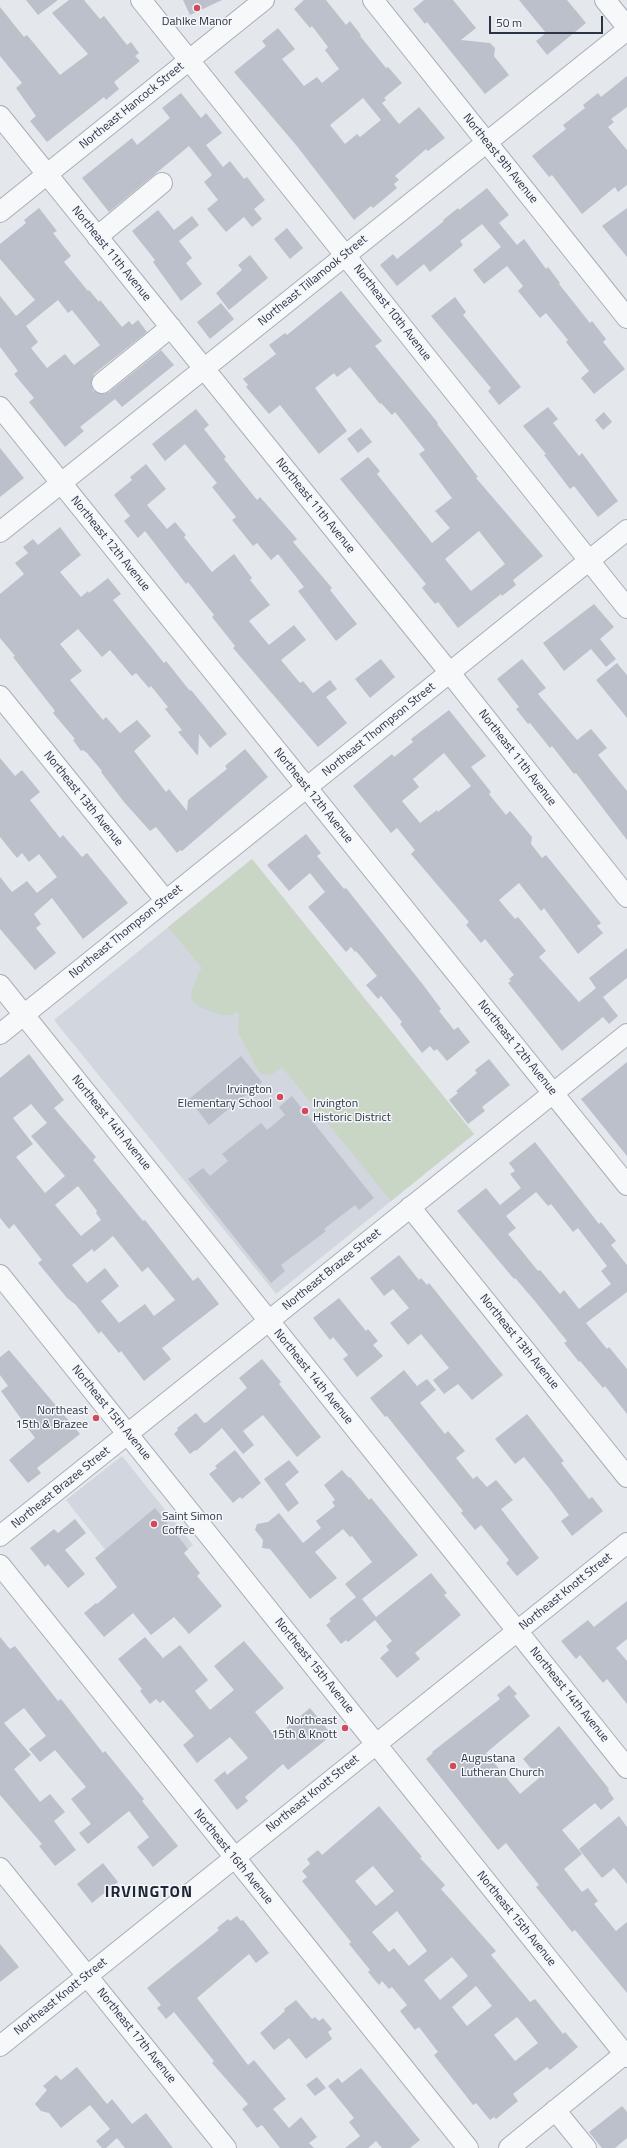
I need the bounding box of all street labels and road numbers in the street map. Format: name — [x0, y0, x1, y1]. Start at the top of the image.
street label: Northeast Hancock Street — [77, 59, 187, 153]
street label: Northeast 9th Avenue — [459, 111, 541, 207]
street label: Northeast 11th Avenue — [68, 204, 154, 304]
street label: Northeast Tillamook Street — [256, 233, 370, 329]
street label: Northeast 10th Avenue — [350, 262, 434, 364]
street label: Northeast 11th Avenue — [272, 456, 358, 556]
street label: Northeast 12th Avenue — [67, 494, 153, 594]
street label: Northeast Thompson Street — [320, 680, 438, 780]
street label: Northeast 11th Avenue — [475, 707, 559, 809]
street label: Northeast 12th Avenue — [270, 746, 356, 846]
street label: Northeast 13th Avenue — [40, 749, 126, 849]
street label: Northeast Thompson Street — [67, 882, 185, 982]
street label: Northeast 12th Avenue — [474, 998, 560, 1098]
street label: Northeast 14th Avenue — [68, 1073, 154, 1173]
street label: Northeast Brazee Street — [280, 1226, 384, 1314]
street label: Northeast 13th Avenue — [476, 1292, 562, 1392]
street label: Northeast 14th Avenue — [270, 1327, 356, 1427]
street label: Northeast 15th Avenue — [68, 1363, 154, 1463]
street label: Northeast Brazee Street — [9, 1444, 113, 1532]
street label: Northeast Knott Street — [517, 1550, 615, 1634]
street label: Northeast 15th Avenue — [271, 1616, 357, 1716]
street label: Northeast 14th Avenue — [526, 1645, 612, 1745]
street label: Northeast Knott Street — [264, 1752, 362, 1836]
street label: Northeast 16th Avenue — [190, 1807, 276, 1907]
street label: Northeast 15th Avenue — [473, 1869, 559, 1969]
street label: Northeast Knott Street — [12, 1955, 110, 2039]
street label: Northeast 17th Avenue — [93, 1986, 179, 2086]

